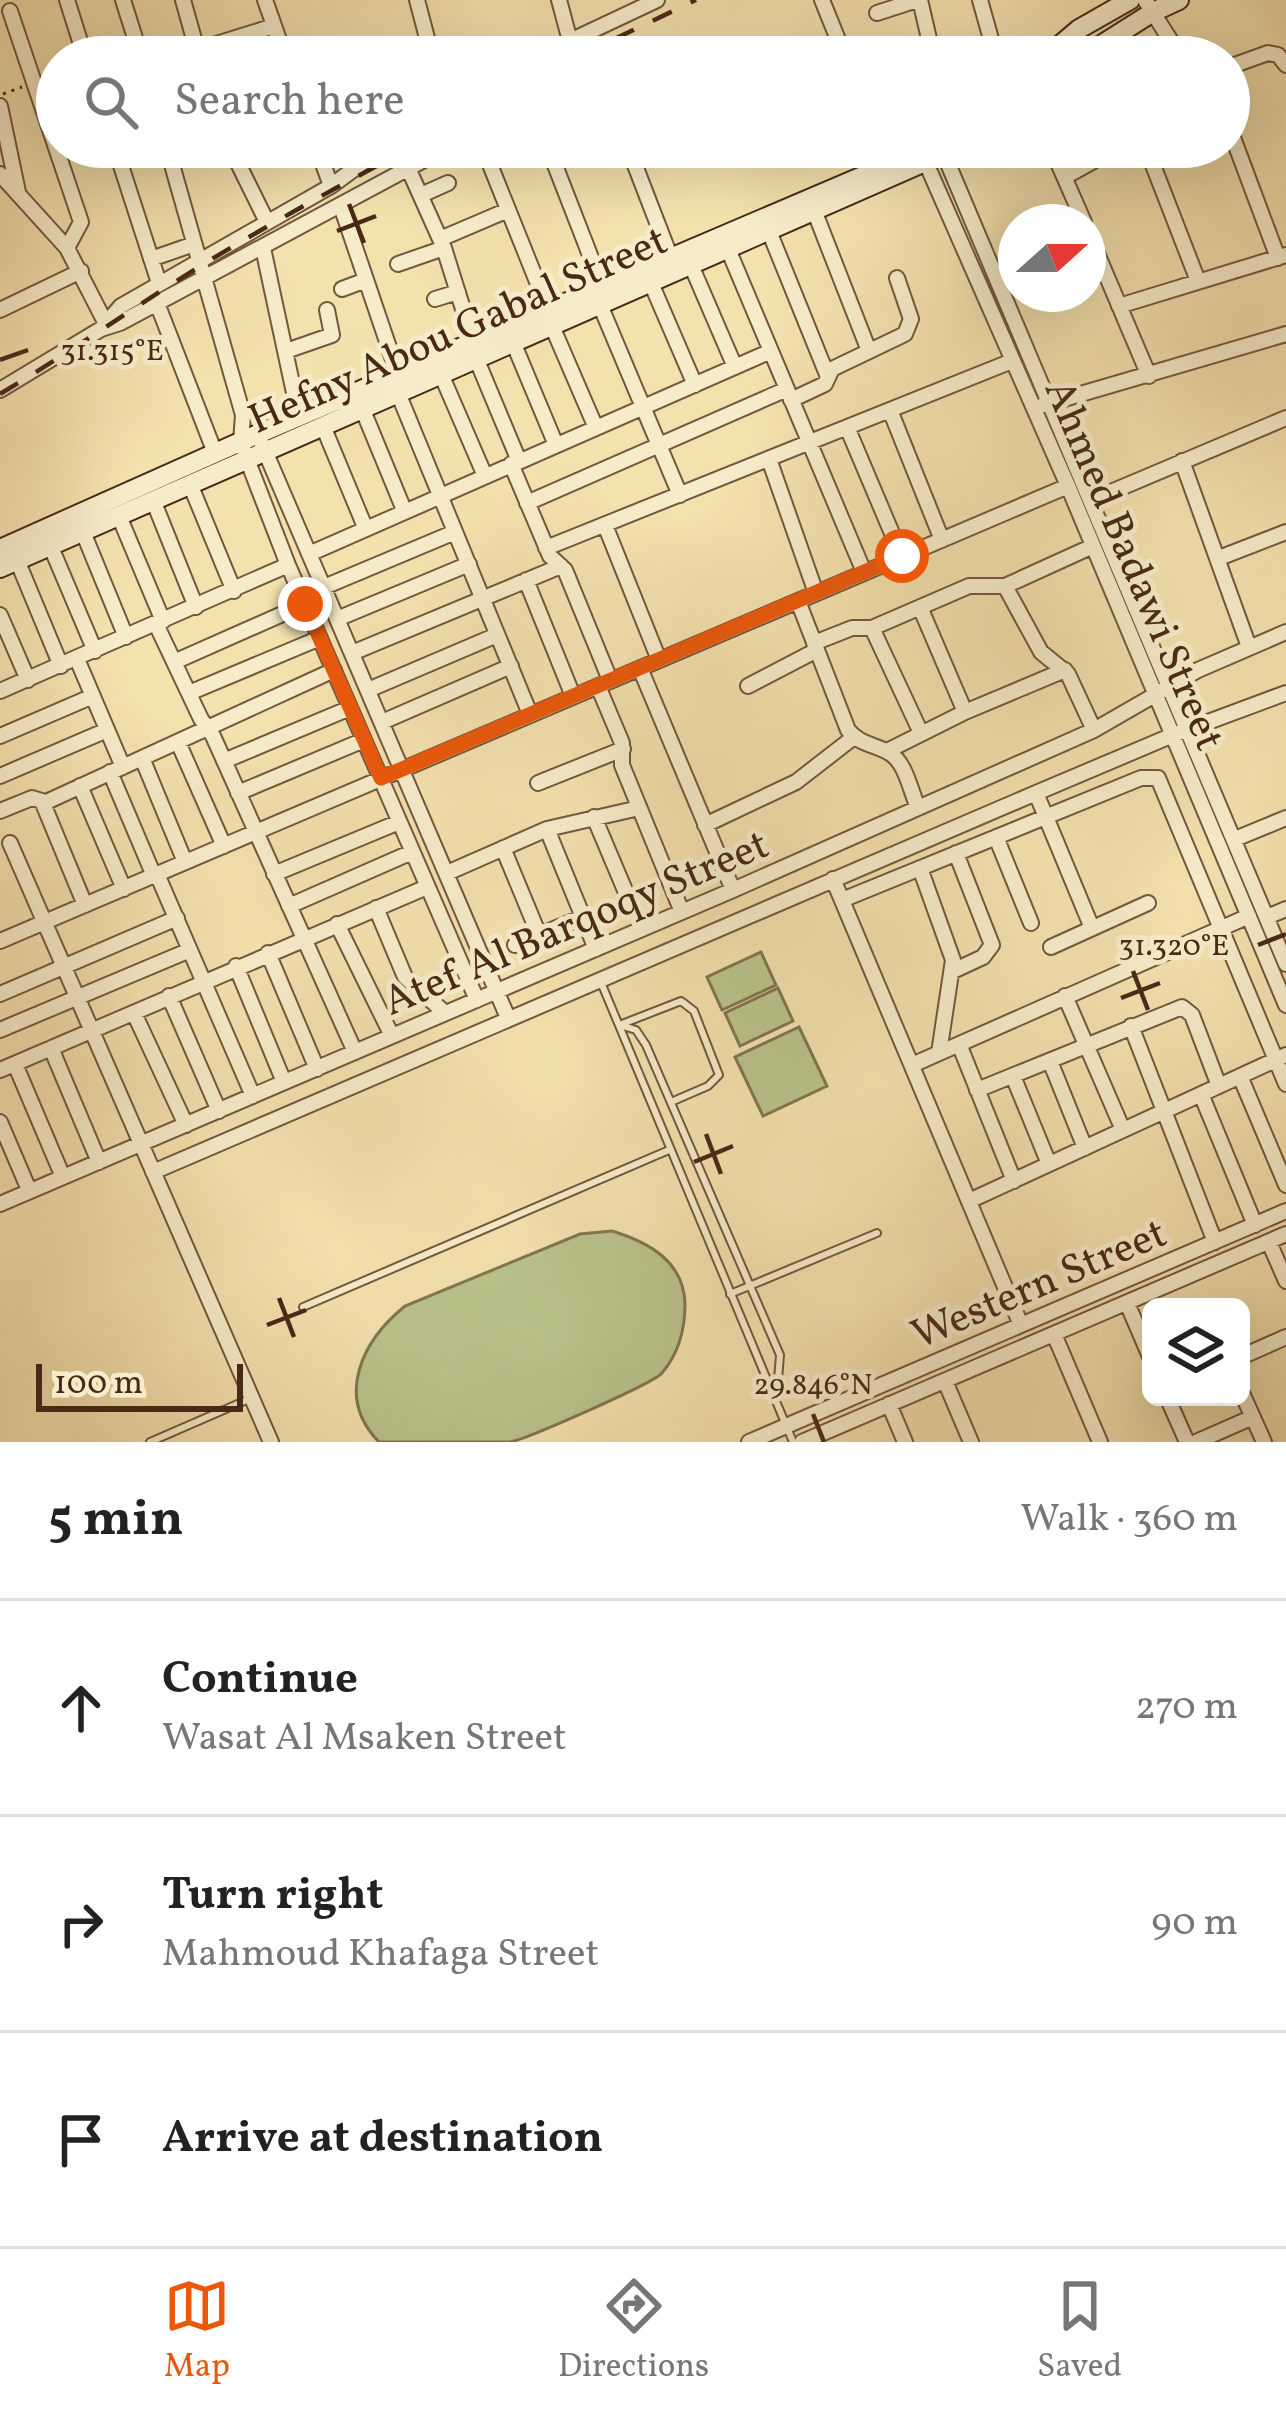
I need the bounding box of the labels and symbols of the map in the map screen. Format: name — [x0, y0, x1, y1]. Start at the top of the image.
north arrow — [998, 204, 1106, 312]
street label: Hefny Abou Gabal Street — [240, 213, 678, 451]
text: 31.315°E — [60, 331, 164, 373]
street label: Ahmed Badawi Street — [1027, 371, 1237, 760]
route start — [875, 529, 929, 583]
route end — [278, 577, 332, 631]
street label: Atef Al Barqoqy Street — [375, 817, 779, 1033]
text: 31.320°E — [1119, 926, 1229, 968]
street label: Western Street — [903, 1206, 1176, 1366]
scale bar — [36, 1358, 243, 1411]
text: 29.846°N — [753, 1365, 873, 1407]

